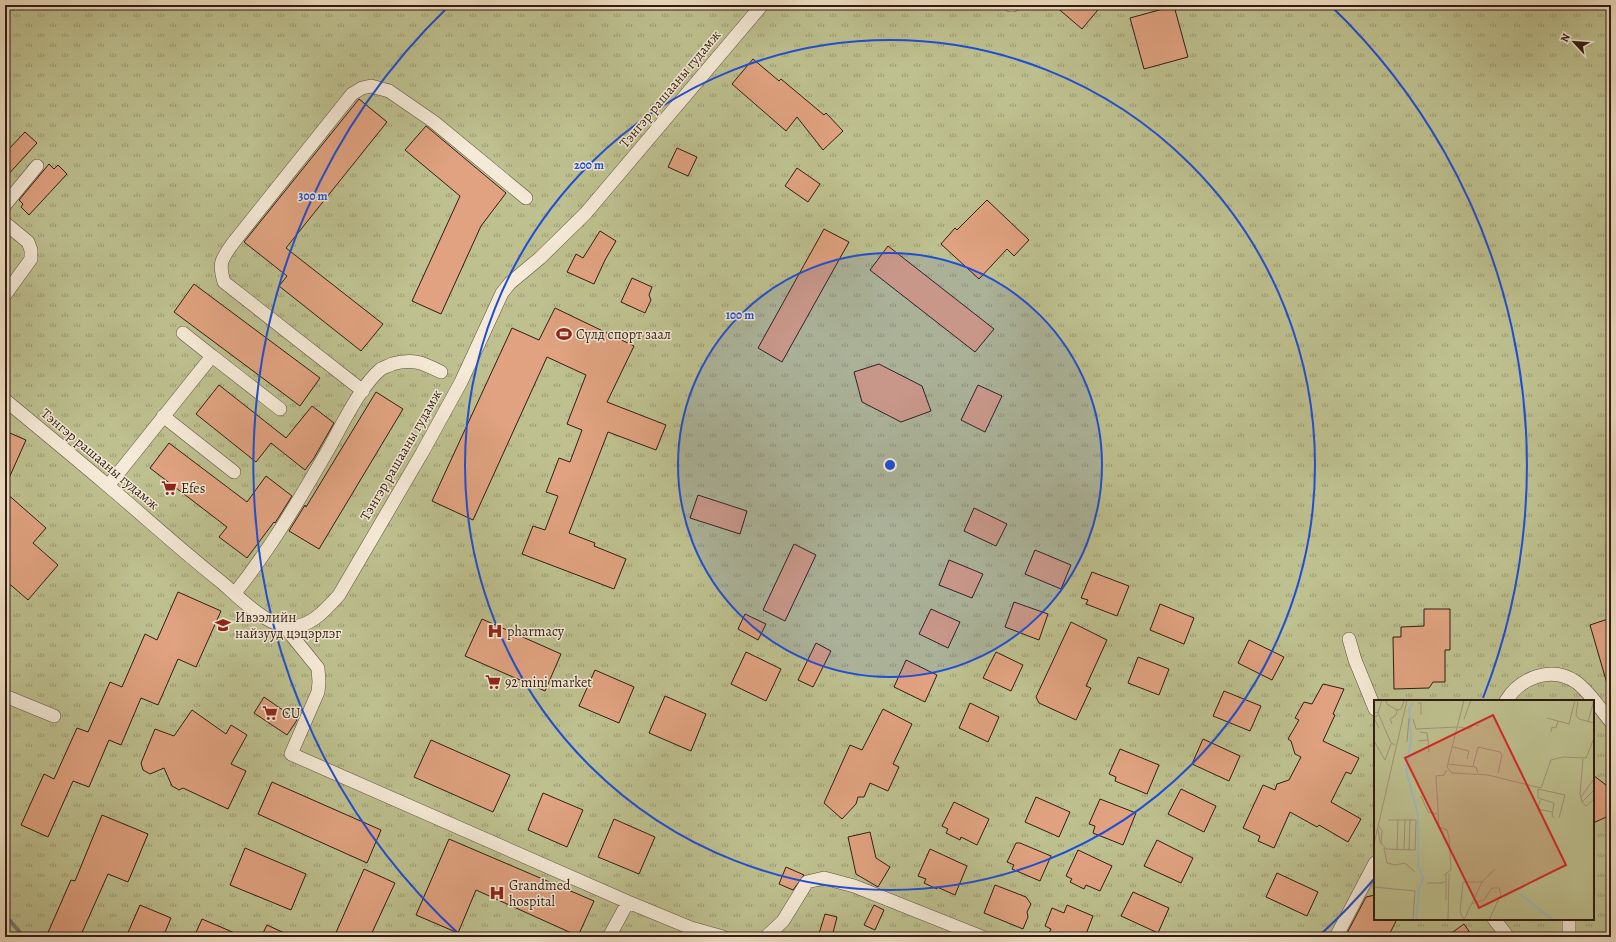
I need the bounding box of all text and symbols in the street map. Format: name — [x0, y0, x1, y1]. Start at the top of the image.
north arrow — [1554, 22, 1594, 62]
street label: Тэнгэр рашааны гудамж — [615, 26, 725, 152]
text: N — [1557, 31, 1574, 45]
text: 200 m — [574, 157, 604, 173]
text: 300 m — [298, 188, 328, 204]
text: 100 m — [726, 307, 754, 323]
sports icon: Сүлд спорт заал — [555, 325, 573, 343]
place label: Сүлд спорт заал — [576, 325, 671, 344]
street label: Тэнгэр рашааны гудамж — [356, 386, 447, 524]
street label: Тэнгэр рашааны гудамж — [37, 404, 163, 514]
centre of rings — [883, 458, 897, 472]
supermarket icon: Efes — [160, 479, 178, 497]
place label: Efes — [181, 479, 205, 498]
place label: Ивээлийн найзууд цэцэрлэг — [235, 608, 341, 643]
school or university icon: Ивээлийн найзууд цэцэрлэг — [214, 616, 232, 634]
hospital icon: pharmacy — [486, 622, 504, 640]
place label: pharmacy — [507, 622, 565, 641]
supermarket icon: 92 mini market — [484, 673, 502, 691]
place label: 92 mini market — [505, 673, 592, 692]
inset map — [1374, 700, 1594, 920]
supermarket icon: CU — [261, 704, 279, 722]
place label: CU — [282, 704, 301, 723]
place label: Grandmed hospital — [509, 876, 571, 911]
hospital icon: Grandmed hospital — [488, 884, 506, 902]

